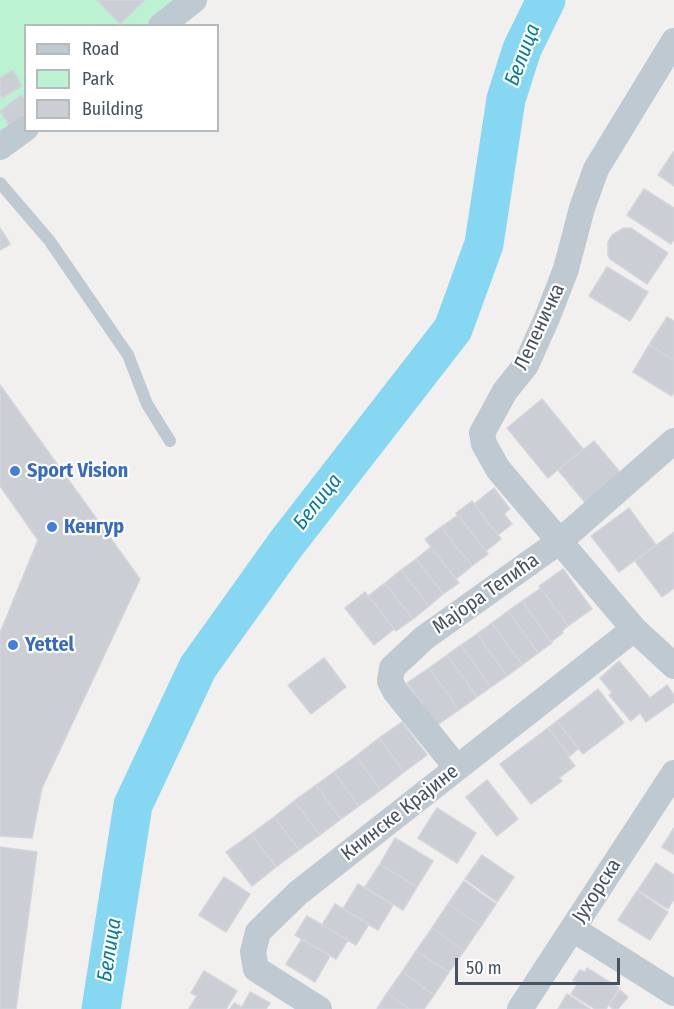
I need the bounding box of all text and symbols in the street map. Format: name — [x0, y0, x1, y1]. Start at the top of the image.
water label: Белица — [500, 21, 546, 89]
legend — [24, 24, 219, 132]
text: Road — [82, 38, 119, 60]
text: Park — [82, 68, 114, 90]
text: Building — [82, 98, 143, 120]
street label: Лепеничка — [510, 280, 570, 374]
place label: Sport Vision — [27, 459, 128, 483]
marker: Sport Vision — [8, 464, 22, 478]
water label: Белица — [288, 469, 348, 535]
place label: Кенгур — [64, 515, 124, 539]
marker: Кенгур — [45, 520, 59, 534]
street label: Мајора Тепића — [428, 549, 544, 639]
place label: Yettel — [25, 633, 74, 657]
marker: Yettel — [6, 638, 20, 652]
street label: Книнске Крајине — [337, 760, 463, 866]
street label: Јухорска — [567, 854, 627, 928]
water label: Белица — [93, 916, 127, 984]
scale bar — [458, 946, 623, 984]
text: 50 m — [466, 957, 502, 979]

